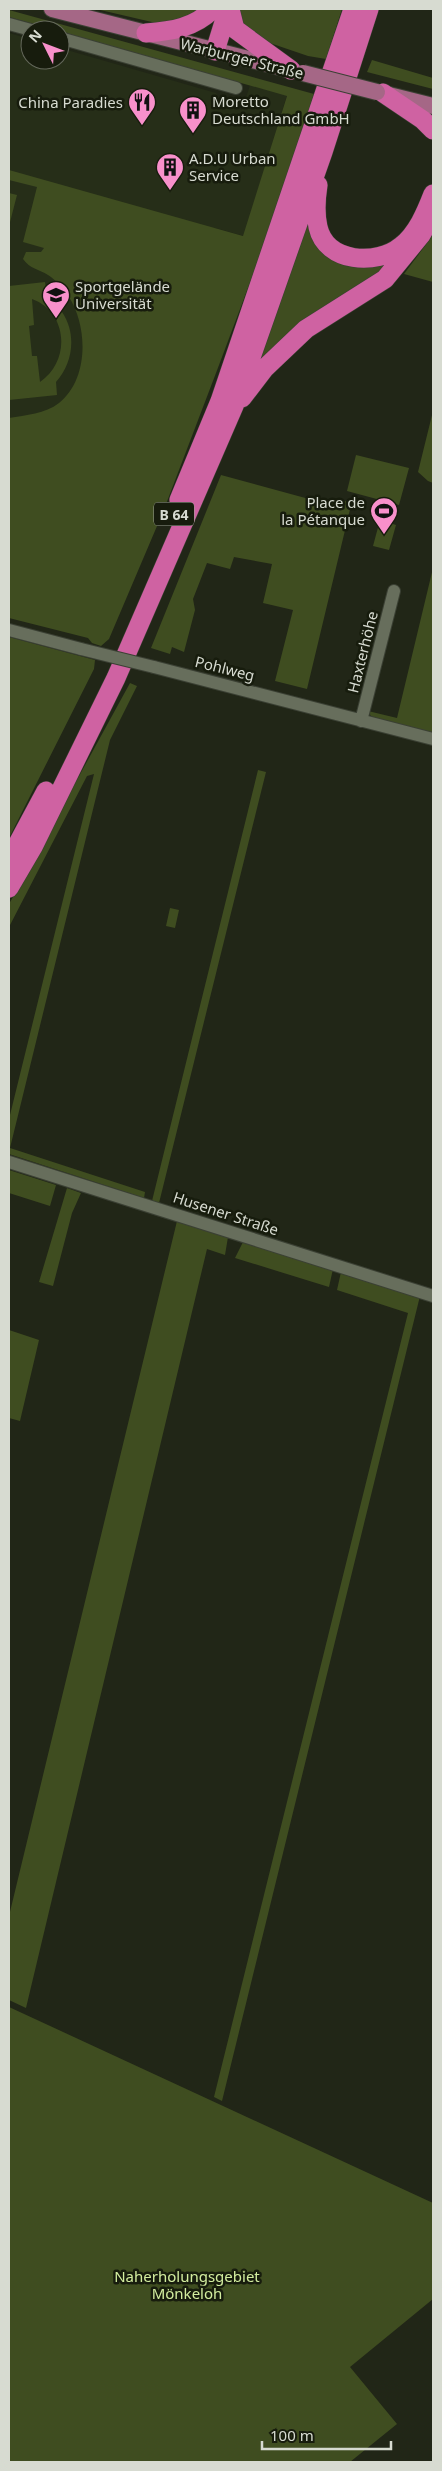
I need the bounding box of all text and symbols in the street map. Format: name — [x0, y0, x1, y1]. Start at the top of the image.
north arrow — [20, 20, 70, 70]
text: N — [24, 25, 46, 47]
street label: Warburger Straße — [178, 33, 306, 83]
restaurant icon: China Paradies — [127, 87, 157, 126]
place label: Moretto Deutschland GmbH — [212, 91, 350, 128]
place label: China Paradies — [18, 92, 123, 112]
building icon: Moretto Deutschland GmbH — [178, 95, 208, 134]
place label: A.D.U Urban Service — [189, 148, 276, 185]
building icon: A.D.U Urban Service — [155, 152, 185, 191]
place label: Sportgelände Universität — [75, 276, 170, 313]
school or university icon: Sportgelände Universität — [41, 280, 71, 319]
place label: Place de la Pétanque — [281, 492, 365, 529]
sports icon: Place de la Pétanque — [369, 496, 399, 535]
road number: B 64 — [154, 502, 194, 526]
street label: Haxterhöhe — [342, 609, 382, 695]
street label: Pohlweg — [193, 651, 257, 685]
street label: Husener Straße — [171, 1187, 281, 1239]
park label: Naherholungsgebiet Mönkeloh — [114, 2266, 260, 2303]
scale bar — [262, 2418, 391, 2450]
text: 100 m — [270, 2425, 314, 2445]

